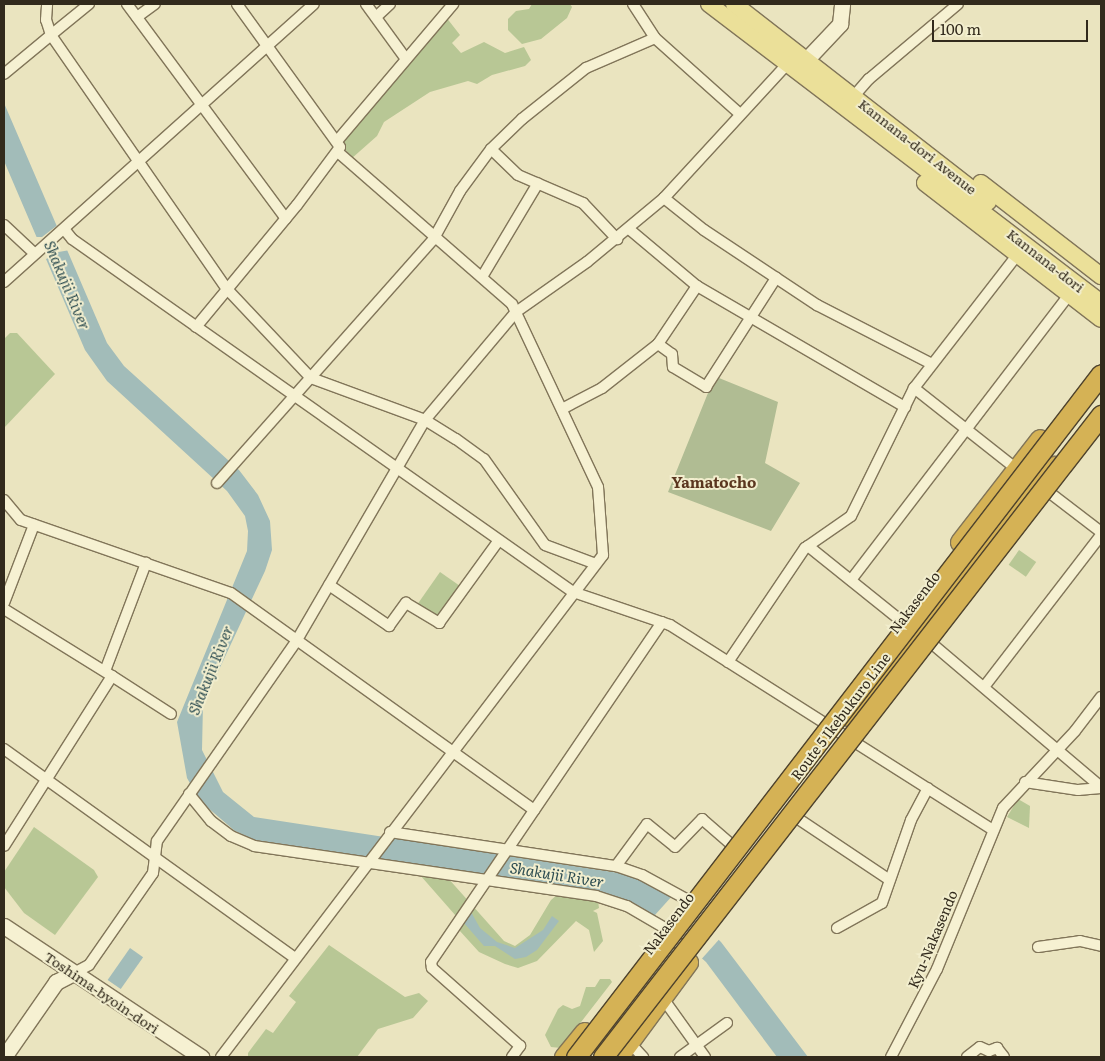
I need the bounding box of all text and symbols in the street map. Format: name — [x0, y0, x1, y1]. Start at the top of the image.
scale bar — [935, 10, 1091, 42]
text: 100 m — [940, 17, 981, 40]
street label: Kannana-dori Avenue — [856, 95, 980, 197]
street label: Kannana-dori — [1004, 225, 1088, 295]
water label: Shakujii River — [41, 238, 95, 332]
district label: Yamatocho — [672, 473, 756, 491]
street label: Nakasendo — [885, 567, 943, 637]
water label: Shakujii River — [184, 623, 236, 717]
street label: Route 5 Ikebukuro Line — [787, 649, 893, 783]
water label: Shakujii River — [509, 858, 605, 890]
street label: Kyu-Nakasendo — [904, 887, 960, 991]
street label: Nakasendo — [639, 888, 697, 958]
street label: Toshima-byoin-dori — [42, 947, 162, 1037]

